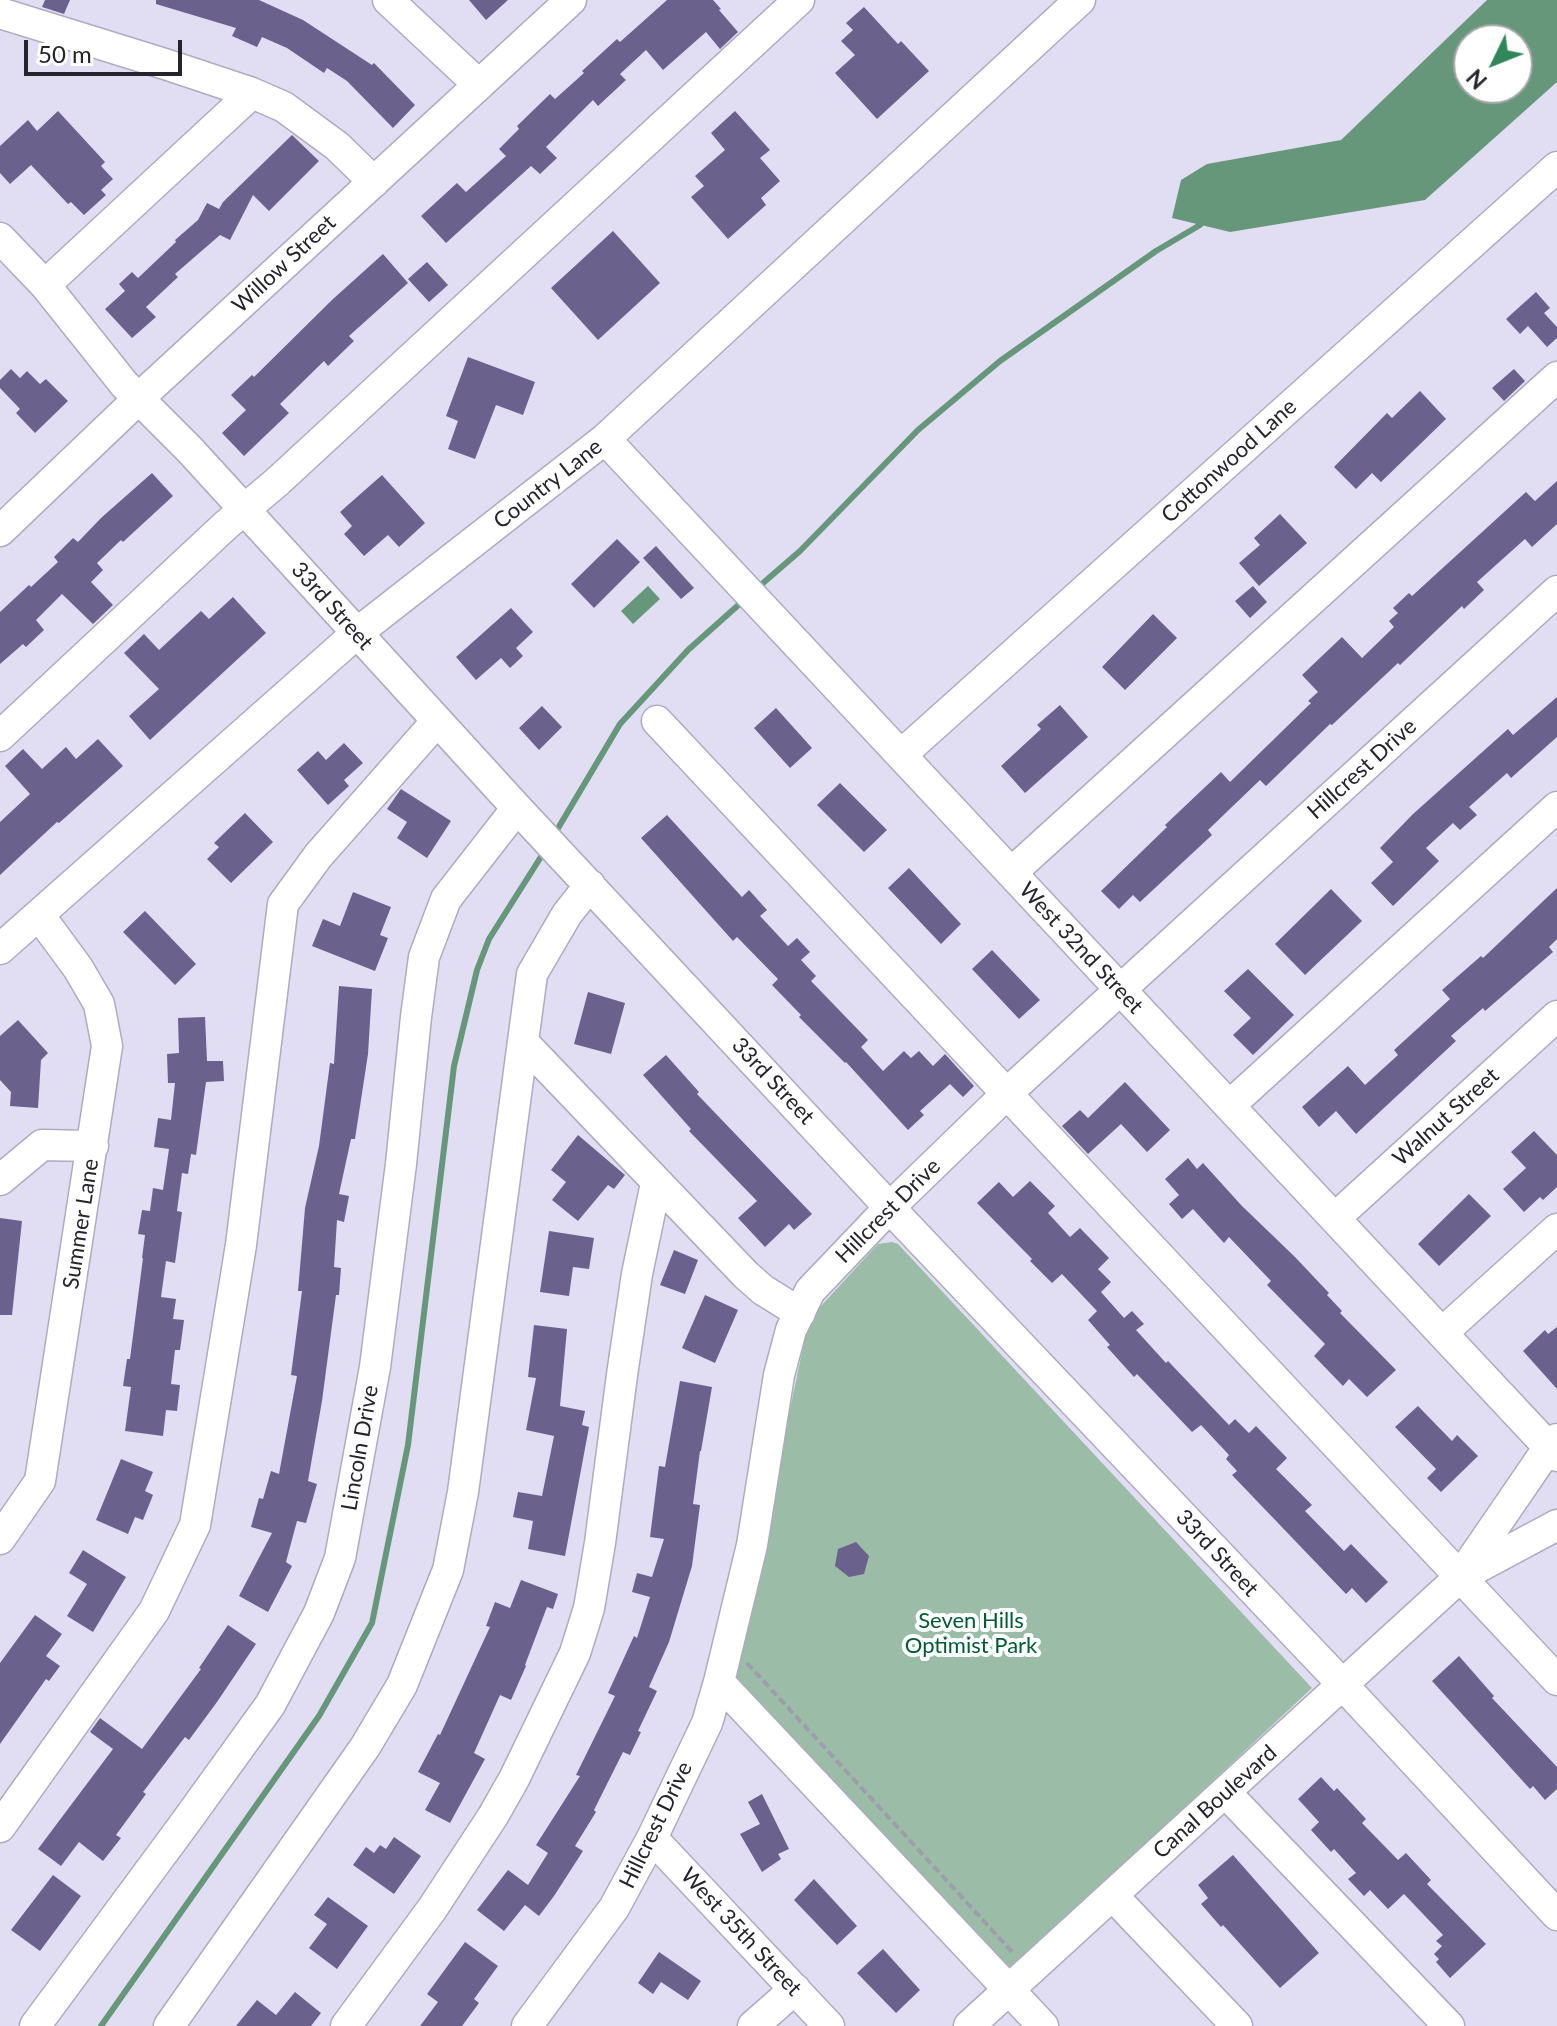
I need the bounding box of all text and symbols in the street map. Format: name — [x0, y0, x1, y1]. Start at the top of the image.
scale bar — [28, 24, 186, 74]
north arrow — [1453, 24, 1533, 104]
text: 50 m — [38, 39, 92, 68]
text: N — [1461, 64, 1492, 95]
street label: Willow Street — [227, 209, 341, 319]
street label: Cottonwood Lane — [1156, 393, 1302, 529]
street label: Country Lane — [489, 433, 607, 535]
street label: 33rd Street — [286, 557, 378, 655]
street label: Hillcrest Drive — [1302, 713, 1422, 825]
street label: West 32nd Street — [1013, 877, 1149, 1019]
street label: 33rd Street — [726, 1032, 820, 1130]
street label: Walnut Street — [1388, 1062, 1504, 1172]
street label: Hillcrest Drive — [830, 1153, 946, 1269]
street label: Summer Lane — [58, 1157, 104, 1291]
street label: Lincoln Drive — [336, 1383, 384, 1513]
street label: 33rd Street — [1170, 1504, 1264, 1602]
park label: Seven Hills Optimist Park — [905, 1608, 1037, 1660]
street label: Canal Boulevard — [1148, 1740, 1282, 1864]
street label: Hillcrest Drive — [614, 1757, 698, 1893]
street label: West 35th Street — [675, 1863, 807, 2001]

